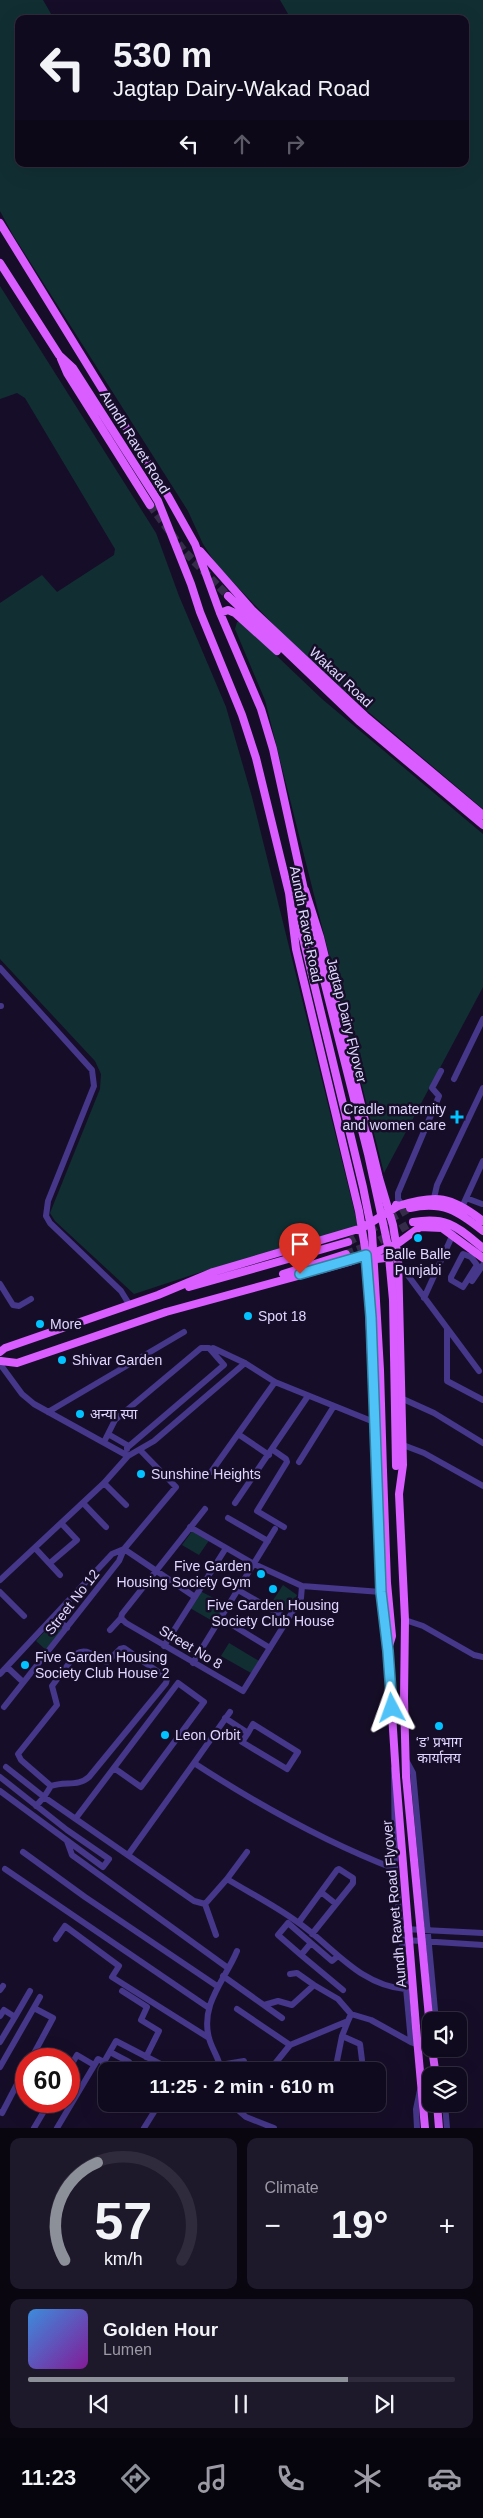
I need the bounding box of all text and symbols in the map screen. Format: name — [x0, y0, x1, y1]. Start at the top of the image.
icon: left — [30, 35, 95, 100]
text: 530 m — [113, 35, 212, 74]
text: Jagtap Dairy-Wakad Road — [113, 76, 370, 101]
icon: left — [175, 130, 203, 158]
icon: ahead — [228, 130, 256, 158]
icon: right — [281, 130, 309, 158]
street label: Aundh Ravet Road — [97, 388, 173, 496]
street label: Wakad Road — [306, 644, 376, 710]
street label: Aundh Ravet Road — [287, 864, 325, 984]
street label: Jagtap Dairy Flyover — [324, 956, 370, 1085]
place label: Cradle maternity and women care — [342, 1101, 446, 1133]
marker: Cradle maternity and women care — [450, 1110, 464, 1124]
pin — [279, 1223, 321, 1274]
icon: arrive — [286, 1230, 314, 1258]
marker: Balle Balle Punjabi — [412, 1232, 424, 1244]
place label: Balle Balle Punjabi — [385, 1246, 451, 1278]
place label: Spot 18 — [258, 1308, 306, 1324]
marker: Spot 18 — [242, 1310, 254, 1322]
place label: More — [50, 1316, 82, 1332]
marker: More — [34, 1318, 46, 1330]
place label: Shivar Garden — [72, 1352, 162, 1368]
marker: Shivar Garden — [56, 1354, 68, 1366]
place label: अन्या स्पा — [90, 1406, 138, 1422]
marker: अन्या स्पा — [74, 1408, 86, 1420]
place label: Sunshine Heights — [151, 1466, 261, 1482]
marker: Sunshine Heights — [135, 1468, 147, 1480]
place label: Five Garden Housing Society Gym — [116, 1558, 251, 1590]
street label: Street No 12 — [41, 1566, 103, 1638]
marker: Five Garden Housing Society Gym — [255, 1568, 267, 1580]
marker: Five Garden Housing Society Club House — [267, 1583, 279, 1595]
place label: Five Garden Housing Society Club House — [207, 1597, 339, 1629]
street label: Street No 8 — [157, 1622, 226, 1672]
place label: Five Garden Housing Society Club House 2 — [35, 1649, 170, 1681]
marker: Five Garden Housing Society Club House 2 — [19, 1659, 31, 1671]
position arrow — [365, 1681, 417, 1733]
marker: ‘ड’ प्रभाग कार्यालय — [433, 1720, 445, 1732]
place label: Leon Orbit — [175, 1727, 240, 1743]
marker: Leon Orbit — [159, 1729, 171, 1741]
place label: ‘ड’ प्रभाग कार्यालय — [416, 1734, 463, 1766]
street label: Aundh Ravet Road Flyover — [379, 1819, 409, 1988]
map controls — [422, 2012, 467, 2112]
button: sound — [422, 2012, 467, 2057]
speed limit sign: 60 — [15, 2048, 80, 2113]
button: layers — [422, 2067, 467, 2112]
text: 11:25 · 2 min · 610 m — [150, 2076, 334, 2097]
text: Climate — [265, 2179, 319, 2196]
text: 57 — [94, 2192, 152, 2250]
text: 19° — [331, 2204, 388, 2246]
text: − — [265, 2210, 281, 2241]
text: + — [439, 2210, 455, 2241]
text: km/h — [104, 2249, 143, 2269]
text: Golden Hour — [103, 2319, 218, 2340]
text: Lumen — [103, 2341, 152, 2358]
icon: previous — [85, 2390, 113, 2418]
icon: pause — [227, 2390, 255, 2418]
icon: next — [370, 2390, 398, 2418]
icon: directions — [118, 2461, 153, 2496]
icon: music — [195, 2461, 230, 2496]
icon: phone — [273, 2461, 308, 2496]
icon: climate — [350, 2461, 385, 2496]
icon: car — [427, 2461, 462, 2496]
text: 11:23 — [21, 2465, 76, 2490]

